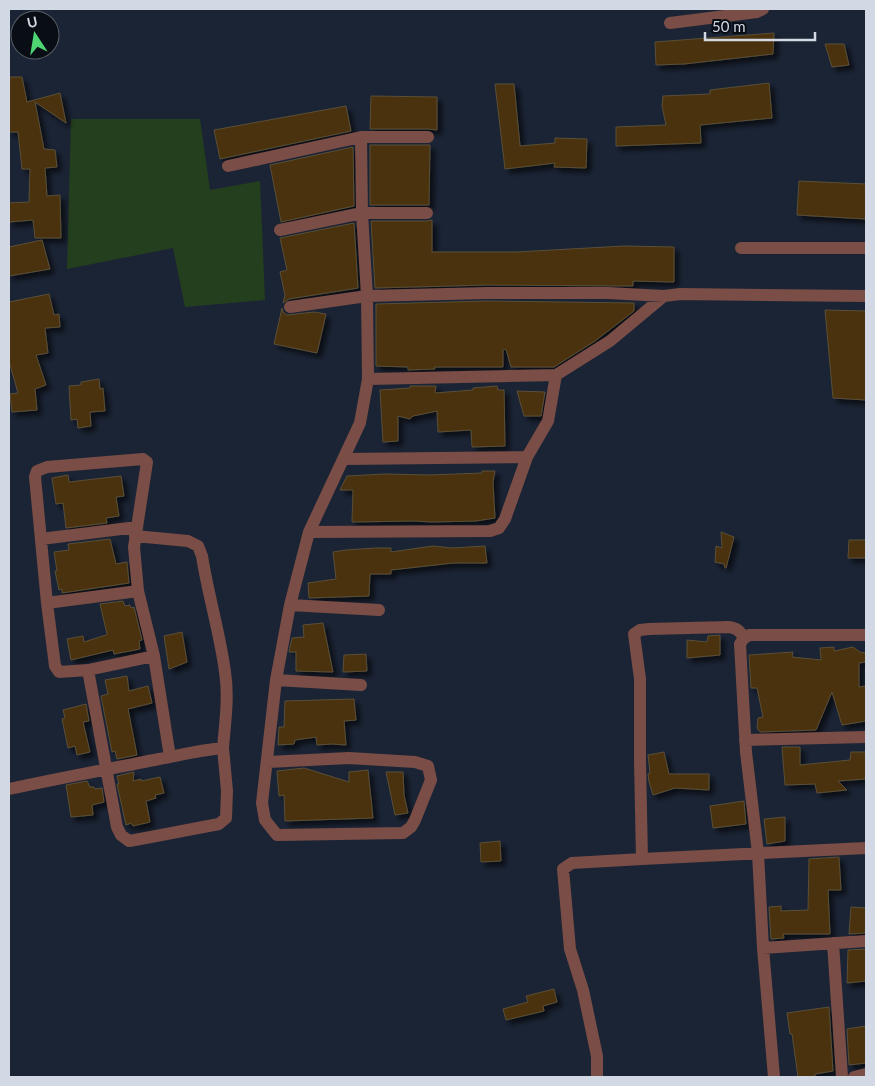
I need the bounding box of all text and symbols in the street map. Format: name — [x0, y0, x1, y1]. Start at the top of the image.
north arrow — [10, 10, 60, 60]
scale bar — [705, 10, 815, 42]
text: U — [25, 12, 39, 31]
text: 50 m — [712, 17, 746, 35]

